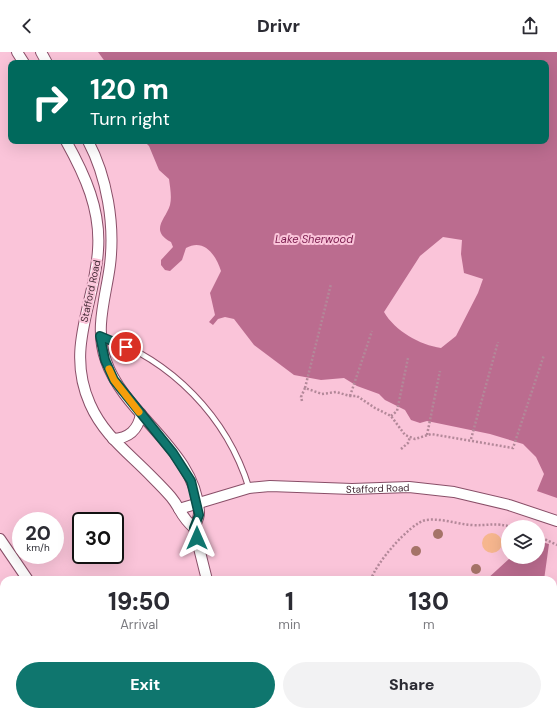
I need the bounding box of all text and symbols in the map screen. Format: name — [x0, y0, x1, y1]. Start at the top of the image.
text: Drivr — [257, 14, 300, 38]
icon: back — [16, 15, 38, 37]
icon: share — [519, 15, 541, 37]
text: 120 m — [90, 71, 169, 108]
icon: right — [24, 76, 76, 128]
text: Turn right — [90, 107, 170, 131]
water label: Lake Sherwood — [275, 232, 353, 246]
street label: Stafford Road — [78, 259, 103, 323]
pin — [109, 330, 143, 364]
icon: arrive — [115, 336, 137, 358]
street label: Stafford Road — [346, 481, 410, 496]
speed limit sign: 30 — [72, 512, 124, 564]
position arrow — [176, 517, 218, 559]
text: 20 — [25, 520, 51, 546]
map controls — [501, 520, 545, 564]
button: layers — [501, 520, 545, 564]
text: km/h — [26, 541, 50, 554]
text: 19:50 — [108, 586, 170, 617]
text: 1 — [285, 586, 294, 617]
text: 130 — [409, 586, 449, 617]
text: Arrival — [120, 616, 158, 633]
text: min — [278, 616, 301, 633]
text: m — [423, 616, 435, 633]
button: Exit — [16, 662, 275, 708]
button: Share — [283, 662, 541, 708]

